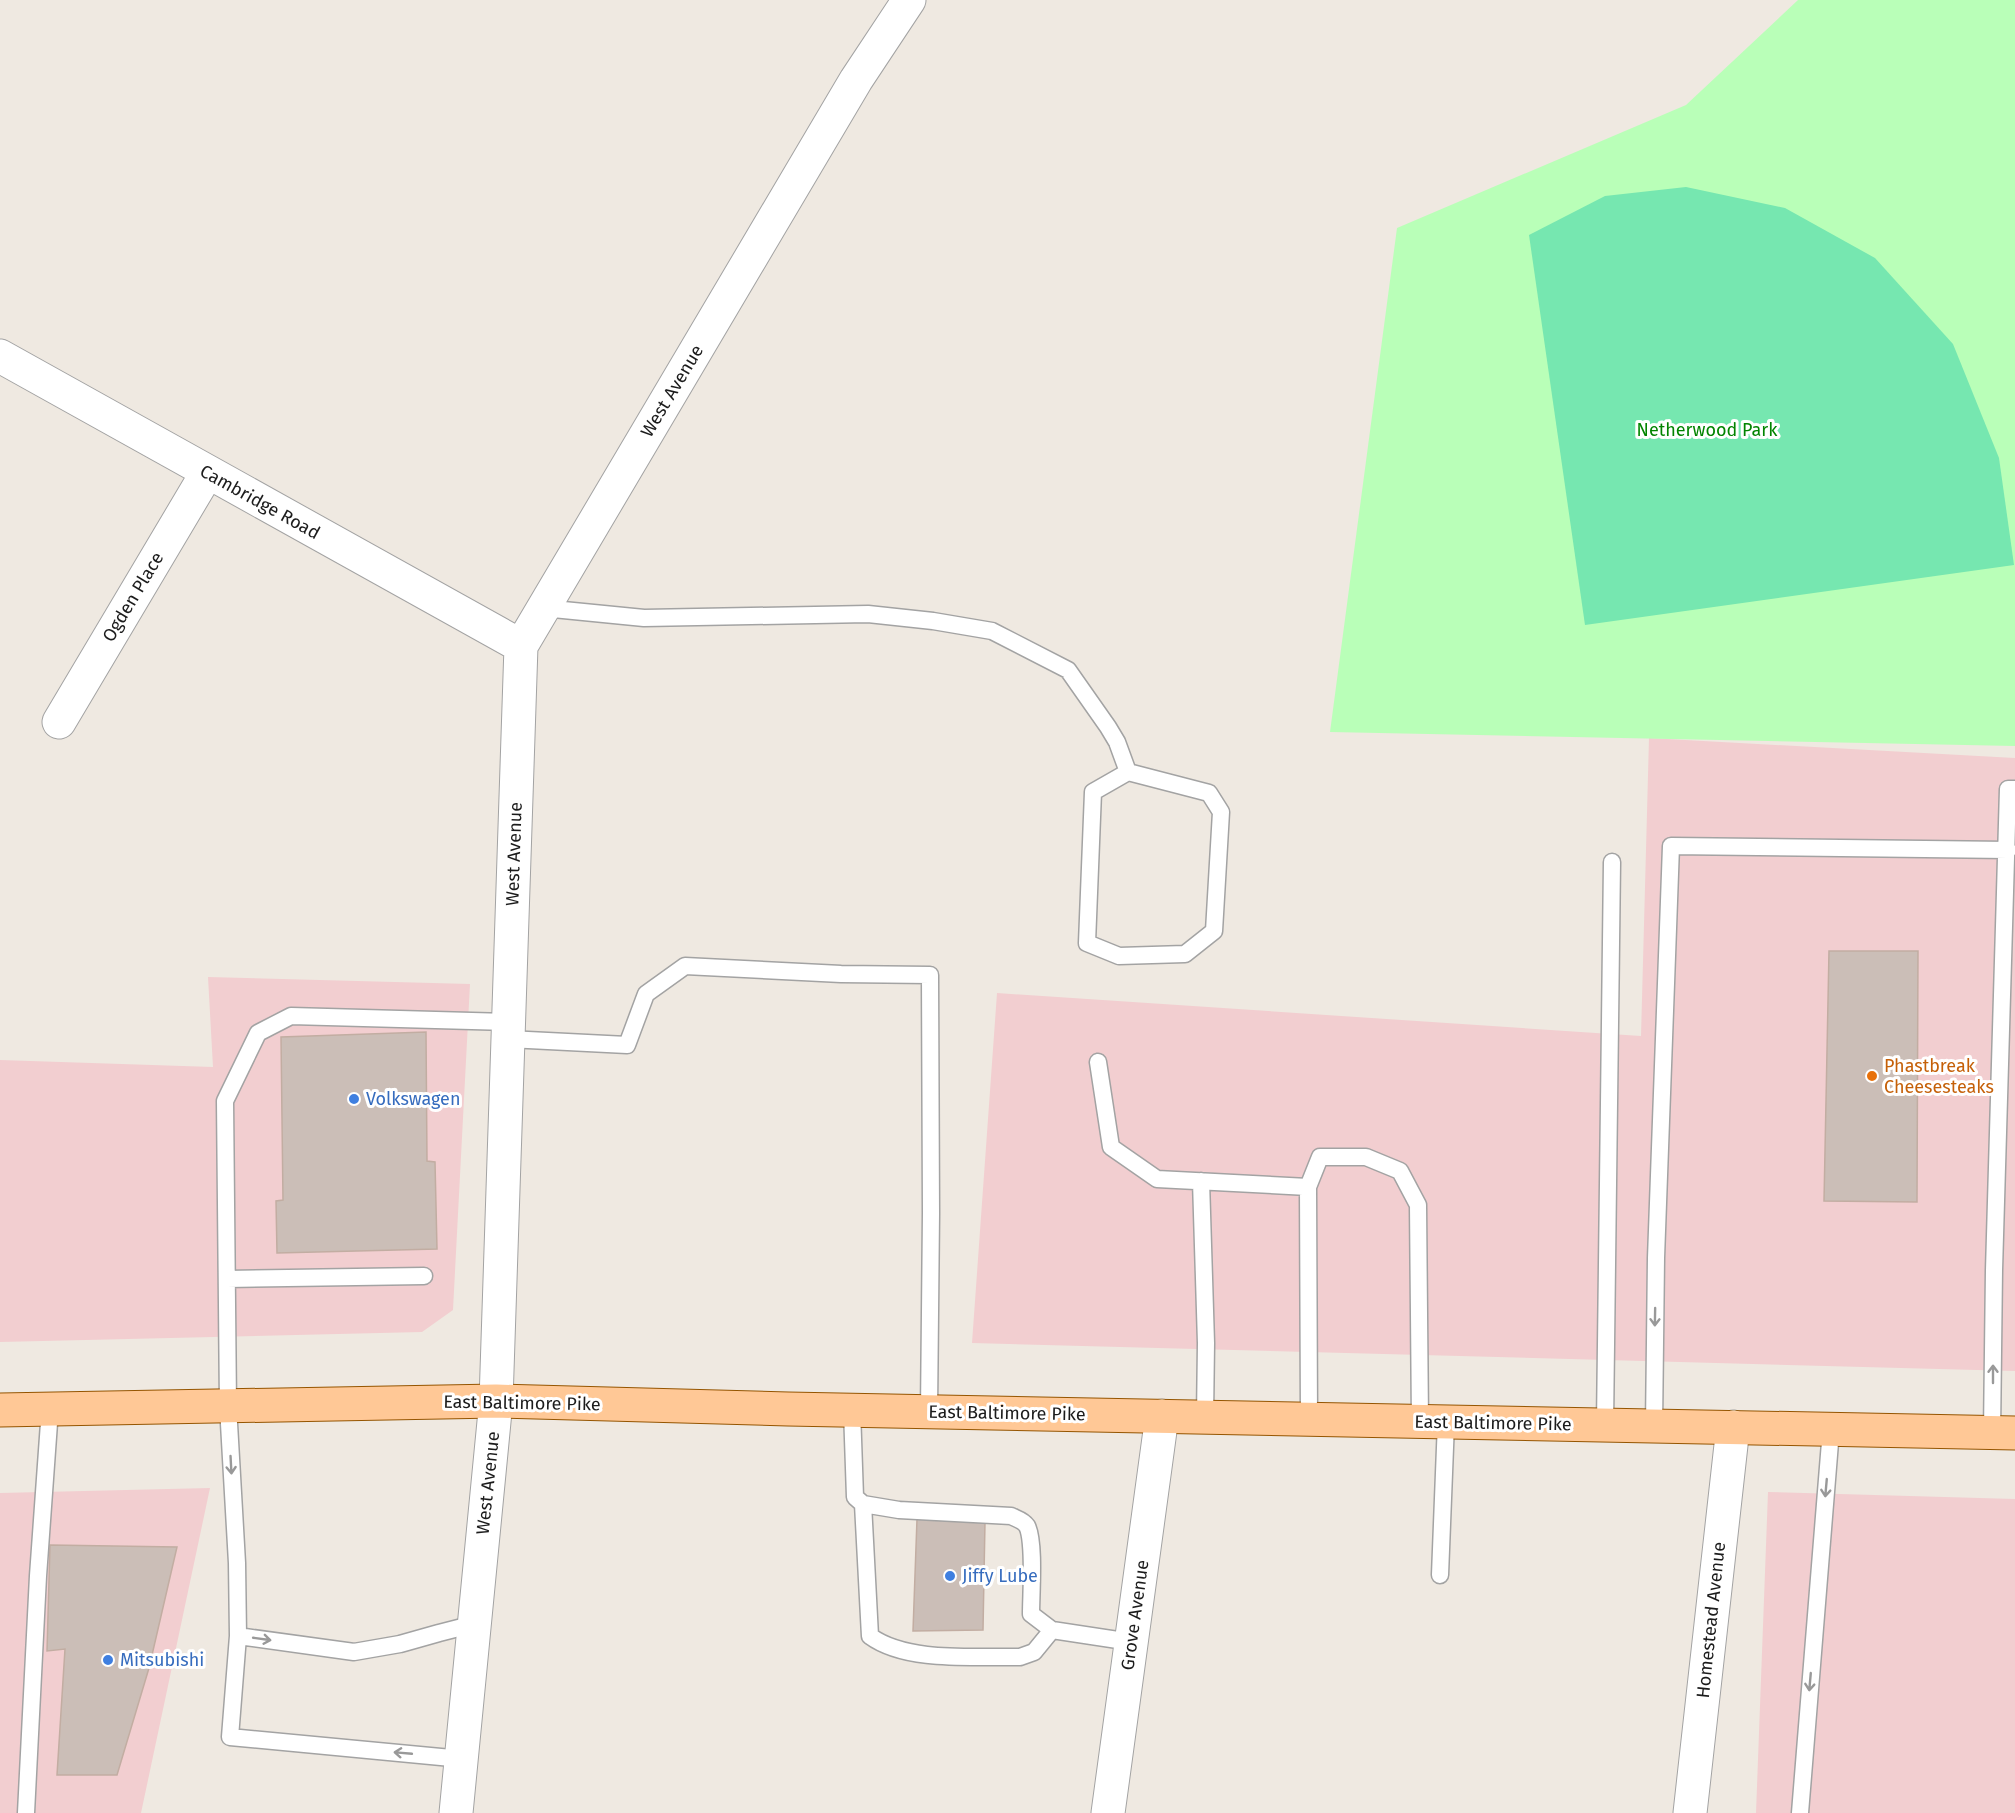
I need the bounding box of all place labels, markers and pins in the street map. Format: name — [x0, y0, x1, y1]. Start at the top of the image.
place label: Phastbreak Cheesesteaks — [1884, 1055, 1994, 1098]
marker: Phastbreak Cheesesteaks — [1865, 1069, 1879, 1083]
place label: Volkswagen — [366, 1088, 460, 1110]
marker: Volkswagen — [347, 1092, 361, 1106]
place label: Jiffy Lube — [962, 1565, 1038, 1587]
marker: Jiffy Lube — [943, 1569, 957, 1583]
place label: Mitsubishi — [120, 1649, 204, 1671]
marker: Mitsubishi — [101, 1653, 115, 1667]

